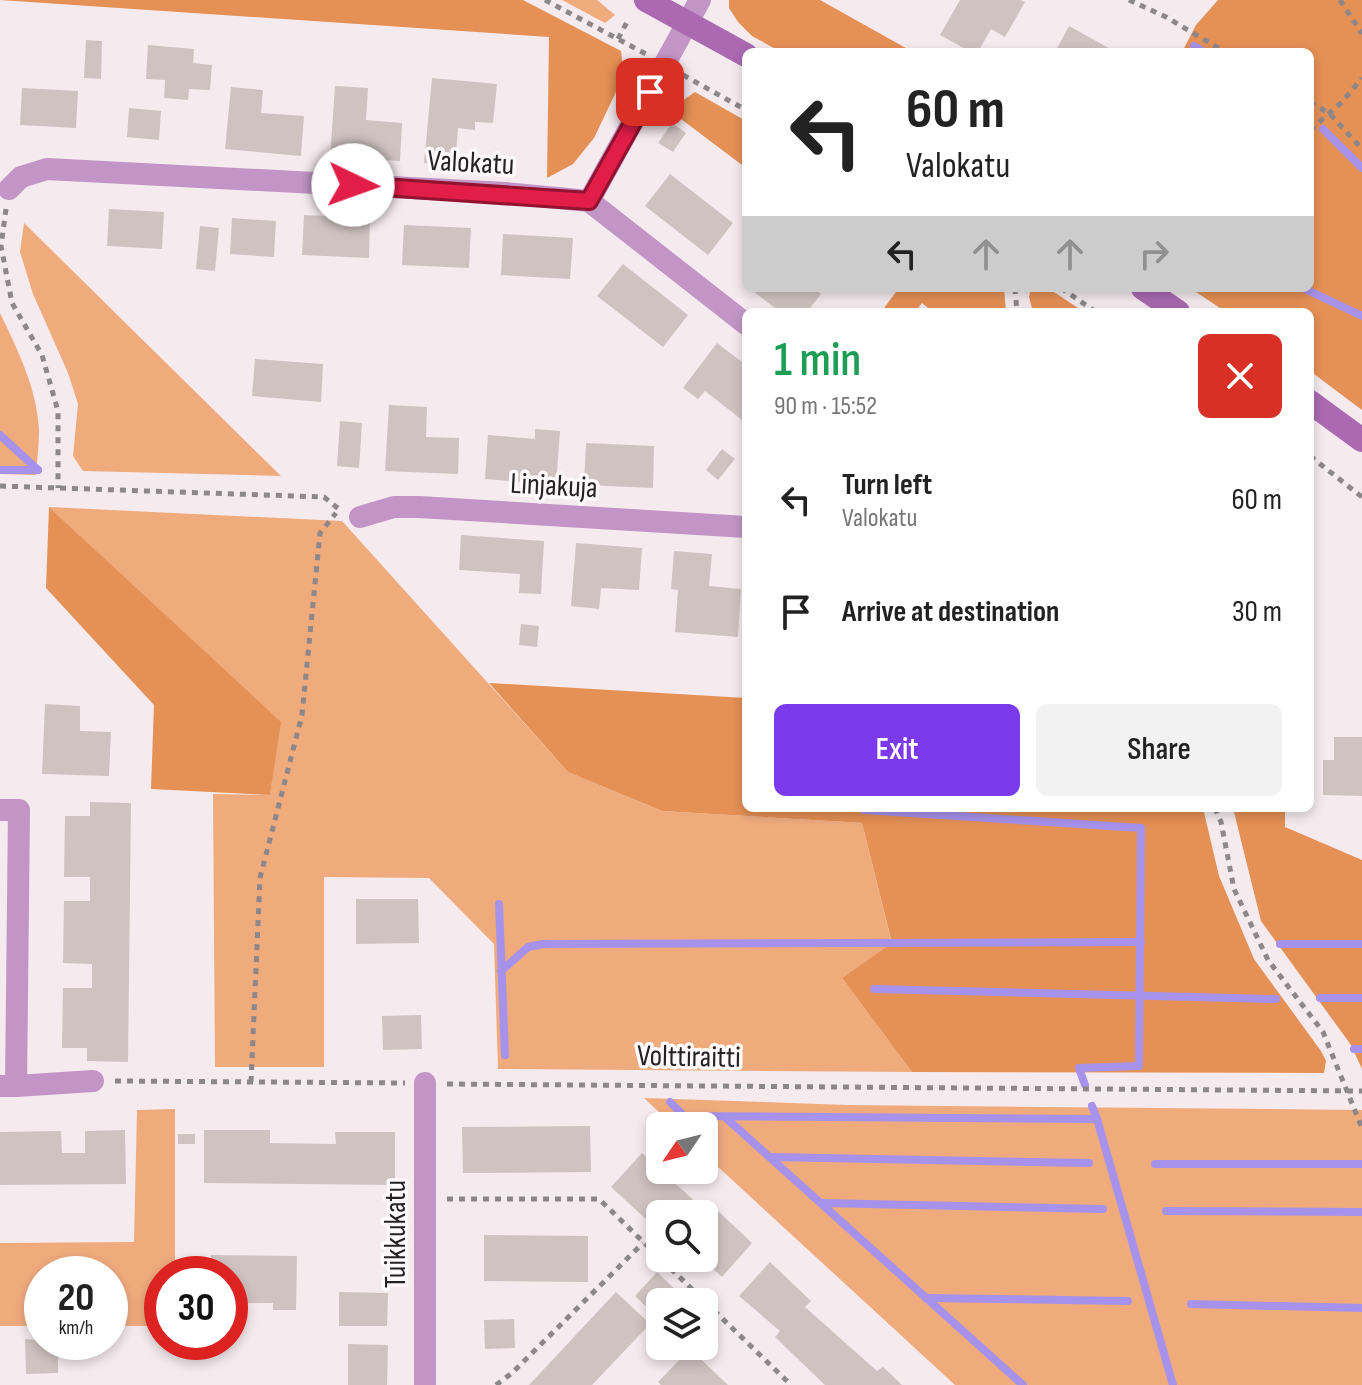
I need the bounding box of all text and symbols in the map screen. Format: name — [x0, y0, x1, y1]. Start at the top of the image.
pin — [616, 58, 684, 126]
icon: arrive — [628, 70, 672, 114]
text: 60 m — [906, 77, 1005, 144]
icon: left — [774, 80, 878, 184]
position arrow — [311, 143, 395, 227]
street label: Valokatu — [427, 143, 515, 183]
text: Valokatu — [906, 145, 1010, 188]
icon: left — [880, 232, 924, 276]
icon: ahead — [964, 232, 1008, 276]
icon: ahead — [1048, 232, 1092, 276]
icon: right — [1132, 232, 1176, 276]
text: 1 min — [774, 332, 861, 389]
button: close — [1198, 334, 1282, 418]
text: 90 m · 15:52 — [774, 391, 877, 422]
street label: Linjakuja — [509, 466, 599, 506]
text: Turn left — [842, 467, 932, 503]
icon: left — [774, 478, 818, 522]
text: 60 m — [1231, 482, 1282, 518]
text: Valokatu — [842, 503, 917, 534]
icon: arrive — [774, 590, 818, 634]
text: Arrive at destination — [842, 594, 1059, 630]
text: 30 m — [1232, 594, 1282, 630]
button: Exit — [774, 704, 1020, 796]
button: Share — [1036, 704, 1282, 796]
street label: Volttiraitti — [637, 1038, 741, 1076]
north arrow — [646, 1112, 718, 1184]
map controls — [646, 1112, 718, 1360]
street label: Tuikkukatu — [378, 1180, 414, 1288]
button: search — [646, 1200, 718, 1272]
speed limit sign: 30 — [144, 1256, 248, 1360]
text: 20 — [58, 1274, 94, 1322]
button: layers — [646, 1288, 718, 1360]
text: km/h — [59, 1316, 93, 1340]

